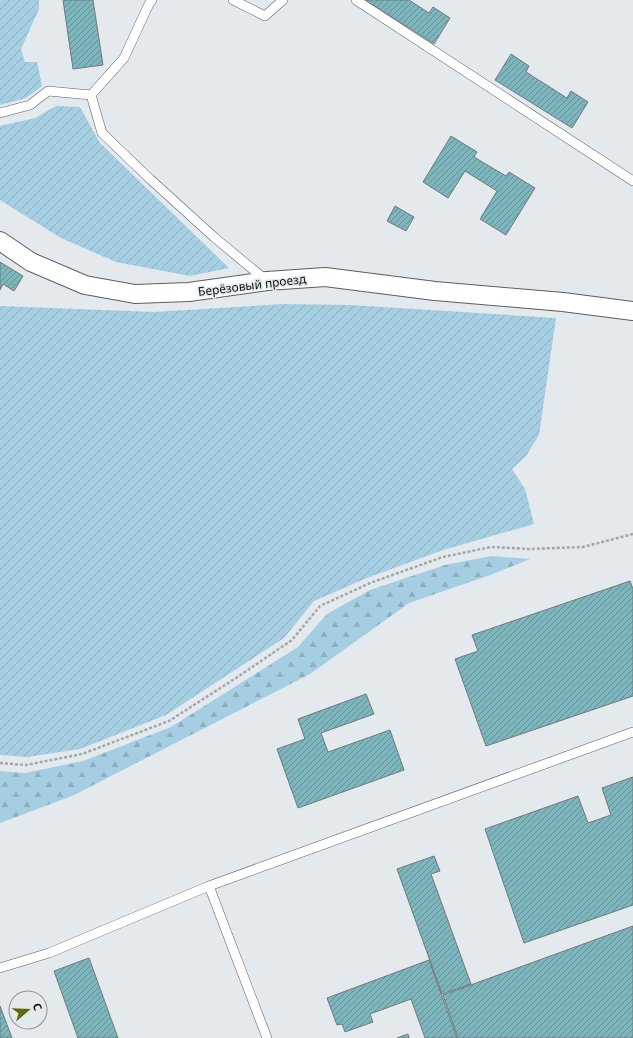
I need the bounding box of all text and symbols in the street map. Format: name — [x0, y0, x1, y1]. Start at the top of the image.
street label: Берёзовый проезд — [197, 270, 308, 300]
north arrow — [8, 990, 48, 1030]
text: С — [30, 1001, 46, 1012]

